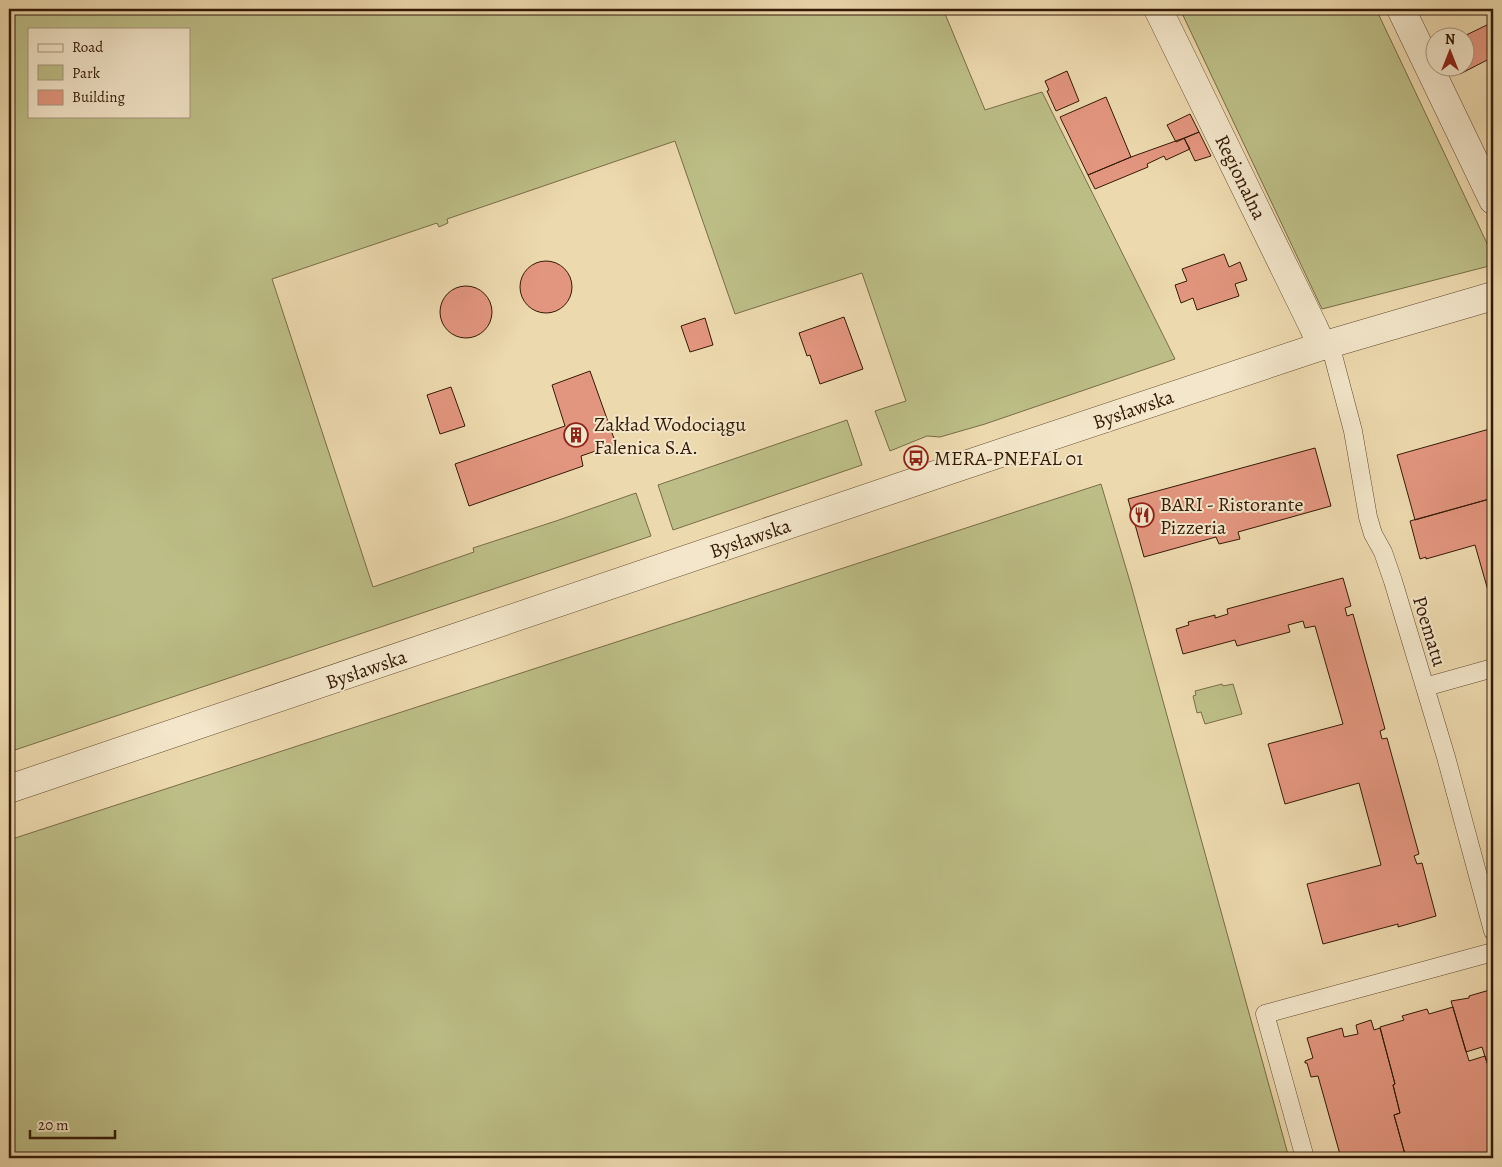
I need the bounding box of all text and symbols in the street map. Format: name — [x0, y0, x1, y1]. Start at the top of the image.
legend — [28, 28, 190, 118]
north arrow — [1424, 28, 1474, 78]
text: N — [1445, 30, 1455, 49]
text: Road — [72, 37, 104, 57]
text: Park — [72, 63, 101, 83]
text: Building — [72, 87, 125, 107]
street label: Regionalna — [1208, 130, 1273, 225]
street label: Bysławska — [1089, 383, 1178, 436]
place label: Zakład Wodociągu Falenica S.A. — [594, 411, 746, 461]
building icon: Zakład Wodociągu Falenica S.A. — [563, 422, 589, 448]
bus stop icon: MERA-PNEFAL 01 — [903, 445, 929, 471]
place label: MERA-PNEFAL 01 — [934, 445, 1083, 472]
place label: BARI - Ristorante Pizzeria — [1160, 491, 1303, 541]
restaurant icon: BARI - Ristorante Pizzeria — [1129, 502, 1155, 528]
street label: Bysławska — [706, 512, 795, 565]
street label: Poematu — [1406, 593, 1453, 670]
street label: Bysławska — [322, 643, 411, 696]
scale bar — [30, 1107, 115, 1139]
text: 20 m — [38, 1115, 69, 1135]

